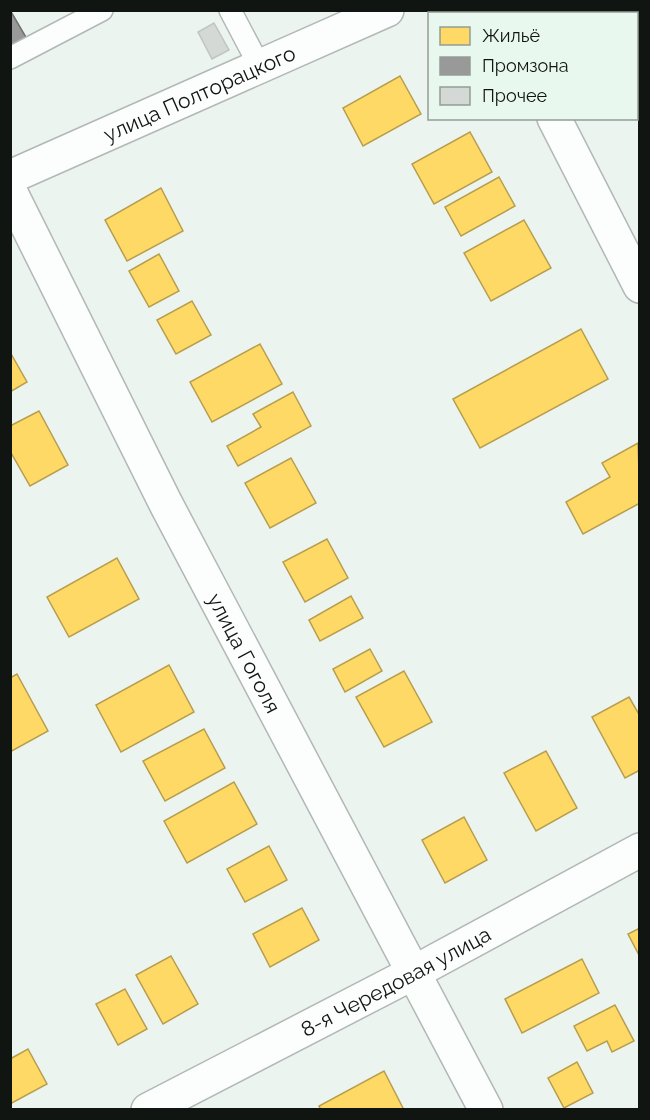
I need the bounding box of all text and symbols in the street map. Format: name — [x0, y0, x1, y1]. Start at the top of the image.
legend — [428, 12, 638, 120]
text: Жильё — [482, 25, 540, 46]
street label: улица Полторацкого — [99, 40, 299, 147]
text: Промзона — [482, 55, 569, 76]
text: Прочее — [482, 85, 548, 106]
street label: улица Гоголя — [203, 589, 286, 717]
street label: 8-я Чередовая улица — [296, 921, 495, 1041]

